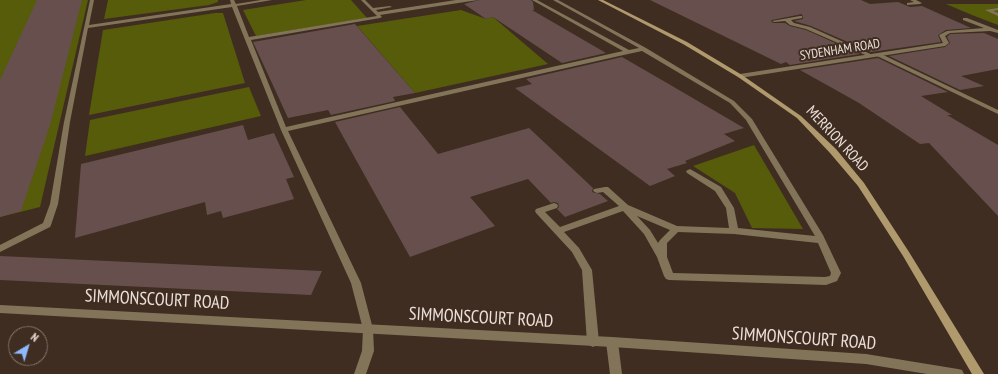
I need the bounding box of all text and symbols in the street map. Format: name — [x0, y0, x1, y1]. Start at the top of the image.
street label: SYDENHAM ROAD — [799, 36, 881, 64]
street label: MERRION ROAD — [802, 102, 872, 176]
street label: SIMMONSCOURT ROAD — [84, 285, 230, 315]
street label: SIMMONSCOURT ROAD — [408, 303, 554, 333]
street label: SIMMONSCOURT ROAD — [731, 323, 877, 355]
north arrow — [8, 326, 48, 366]
text: N — [28, 330, 41, 345]

